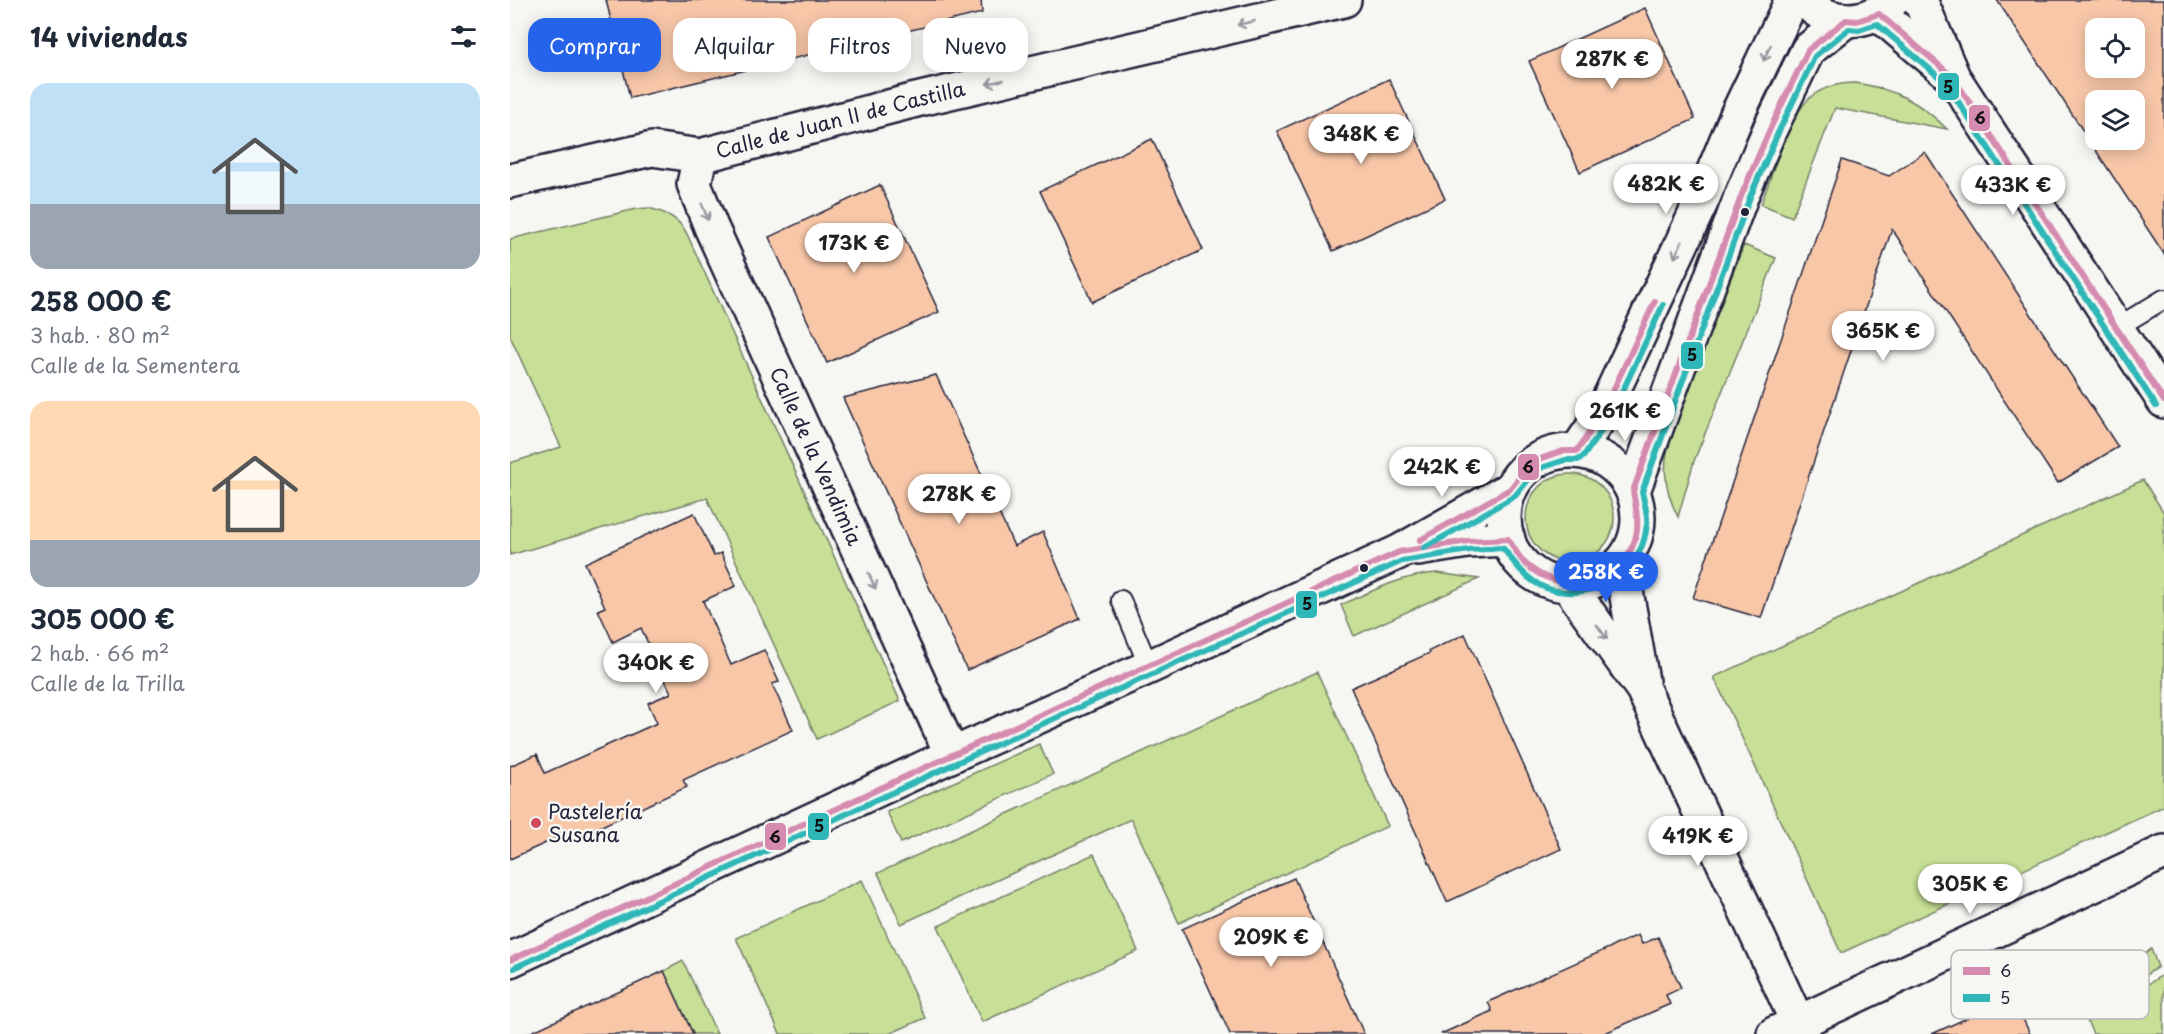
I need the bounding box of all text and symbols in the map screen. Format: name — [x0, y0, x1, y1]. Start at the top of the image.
text: 14 viviendas — [30, 17, 188, 56]
one-way arrow — [1237, 17, 1256, 29]
chip: Comprar — [528, 18, 661, 72]
chip: Alquilar — [673, 18, 796, 72]
chip: Filtros — [808, 18, 911, 72]
chip: Nuevo — [923, 18, 1028, 72]
map controls — [2085, 18, 2145, 150]
button: locate — [2085, 18, 2145, 78]
icon: filters — [447, 20, 480, 53]
pin: 287K € — [1563, 39, 1661, 90]
text: 287K € — [1575, 43, 1649, 73]
one-way arrow — [1760, 43, 1772, 61]
line badge: 5 — [1937, 72, 1960, 101]
street label: Calle de Juan II de Castilla — [712, 73, 968, 165]
text: 5 — [1943, 74, 1953, 98]
one-way arrow — [986, 76, 1005, 88]
button: layers — [2085, 90, 2145, 150]
line badge: 6 — [1968, 104, 1991, 132]
text: 6 — [1974, 105, 1986, 129]
pin: 348K € — [1312, 114, 1410, 165]
text: 348K € — [1322, 118, 1400, 148]
icon: home — [201, 122, 309, 230]
pin: 482K € — [1617, 164, 1715, 215]
pin: 433K € — [1964, 165, 2062, 216]
text: 482K € — [1627, 168, 1705, 198]
text: 433K € — [1975, 169, 2051, 199]
one-way arrow — [700, 202, 711, 220]
unlabelled marker — [1739, 206, 1751, 218]
pin: 173K € — [805, 223, 903, 274]
text: 173K € — [818, 227, 890, 257]
one-way arrow — [1672, 240, 1684, 258]
text: 258 000 € — [30, 281, 172, 320]
pin: 365K € — [1834, 311, 1932, 362]
text: 365K € — [1846, 315, 1920, 345]
text: 3 hab. · 80 m² — [30, 320, 170, 350]
line badge: 5 — [1680, 341, 1704, 370]
text: 5 — [1687, 342, 1697, 366]
text: Calle de la Sementera — [30, 350, 240, 380]
street label: Calle de la Vendimia — [763, 362, 870, 550]
pin: 261K € — [1576, 391, 1674, 442]
text: 261K € — [1589, 395, 1661, 425]
icon: home — [201, 440, 309, 548]
pin: 242K € — [1393, 447, 1491, 498]
text: 242K € — [1403, 451, 1481, 481]
line badge: 6 — [1517, 453, 1540, 481]
text: 6 — [1522, 454, 1534, 478]
pin: 278K € — [910, 474, 1008, 525]
text: 278K € — [922, 478, 996, 508]
pin: 258K € — [1557, 552, 1655, 603]
text: 258K € — [1568, 556, 1644, 586]
unlabelled marker — [1358, 562, 1370, 574]
one-way arrow — [867, 571, 878, 589]
line badge: 5 — [1295, 590, 1318, 619]
text: 5 — [1302, 591, 1312, 615]
text: 305 000 € — [30, 599, 175, 638]
one-way arrow — [1596, 624, 1609, 640]
text: 2 hab. · 66 m² — [30, 638, 169, 668]
pin: 340K € — [607, 643, 705, 694]
text: 340K € — [617, 647, 695, 677]
text: Calle de la Trilla — [30, 668, 185, 698]
place label: Pastelería Susana — [548, 796, 643, 849]
line badge: 5 — [807, 812, 830, 841]
text: 5 — [814, 813, 824, 837]
marker: Pastelería Susana — [529, 816, 543, 830]
pin: 419K € — [1649, 816, 1747, 867]
text: 419K € — [1662, 820, 1734, 850]
line badge: 6 — [764, 822, 787, 851]
text: 6 — [769, 824, 781, 848]
pin: 305K € — [1921, 864, 2019, 915]
text: 305K € — [1932, 868, 2008, 898]
pin: 209K € — [1222, 917, 1320, 968]
text: 209K € — [1233, 921, 1309, 951]
legend — [1951, 950, 2149, 1019]
text: 6 — [2000, 958, 2011, 982]
text: 5 — [2000, 985, 2010, 1009]

